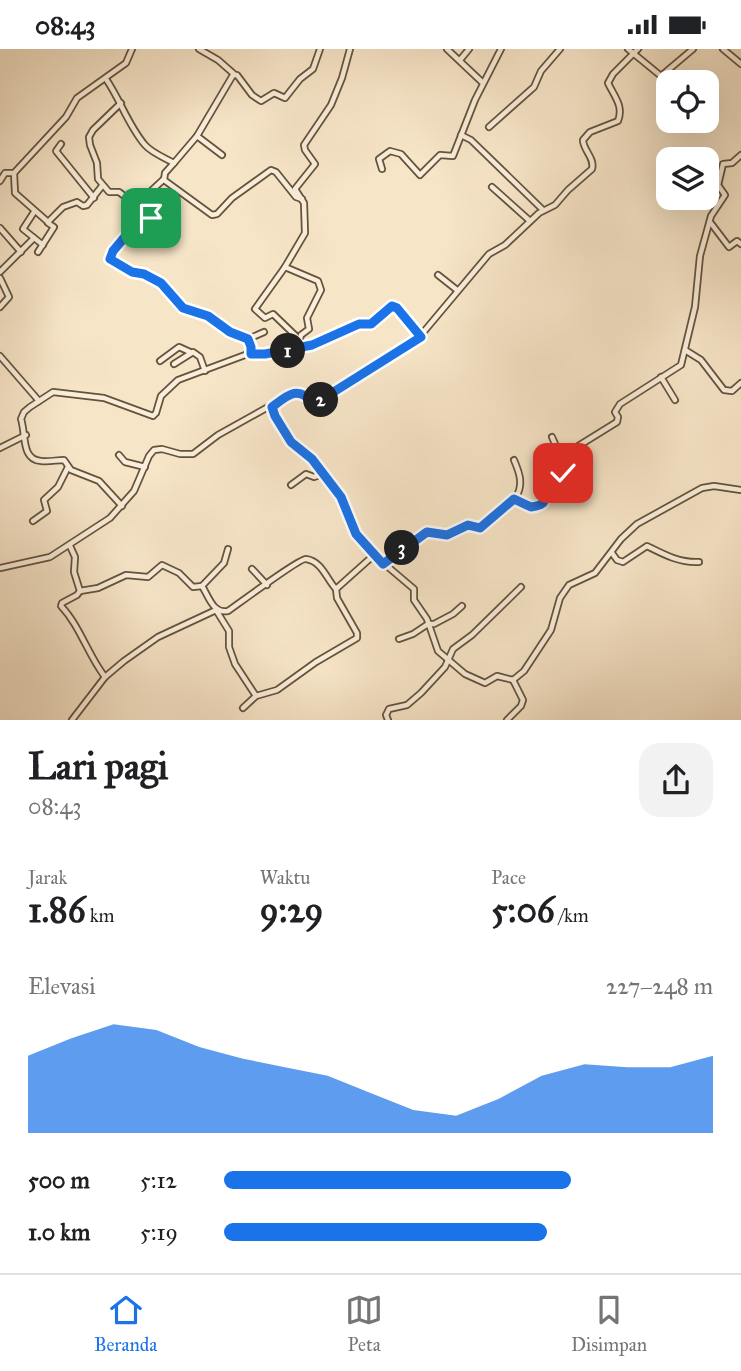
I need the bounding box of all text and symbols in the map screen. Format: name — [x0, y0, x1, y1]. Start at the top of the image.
text: 08:43 — [35, 9, 95, 41]
map controls — [656, 70, 719, 210]
button: locate — [656, 70, 719, 133]
button: layers — [656, 147, 719, 210]
pin — [121, 188, 181, 248]
icon: arrive — [132, 199, 170, 237]
pin: 1 — [270, 333, 306, 369]
text: 1 — [284, 339, 291, 362]
pin: 2 — [304, 383, 338, 417]
text: 2 — [316, 388, 325, 411]
pin — [533, 443, 593, 503]
icon: check — [544, 454, 582, 492]
pin: 3 — [384, 531, 420, 565]
text: 3 — [398, 536, 405, 559]
text: Lari pagi — [28, 743, 168, 789]
button: share — [639, 743, 713, 817]
text: 08:43 — [28, 792, 81, 820]
text: Jarak — [28, 866, 67, 889]
text: Waktu — [260, 866, 310, 889]
text: Pace — [491, 866, 526, 889]
text: 1.86 — [28, 889, 86, 932]
text: 9:29 — [260, 889, 323, 932]
text: 5:06 — [491, 889, 555, 932]
text: km — [86, 904, 115, 927]
text: /km — [555, 904, 589, 927]
text: Elevasi — [28, 972, 96, 1000]
text: 227–248 m — [606, 972, 713, 1000]
text: 500 m — [28, 1166, 90, 1194]
text: 5:12 — [140, 1166, 177, 1194]
text: 1.0 km — [28, 1218, 90, 1246]
text: 5:19 — [140, 1218, 178, 1246]
tab: Beranda — [94, 1291, 157, 1356]
tab: Peta — [345, 1291, 383, 1356]
tab: Disimpan — [571, 1291, 647, 1356]

